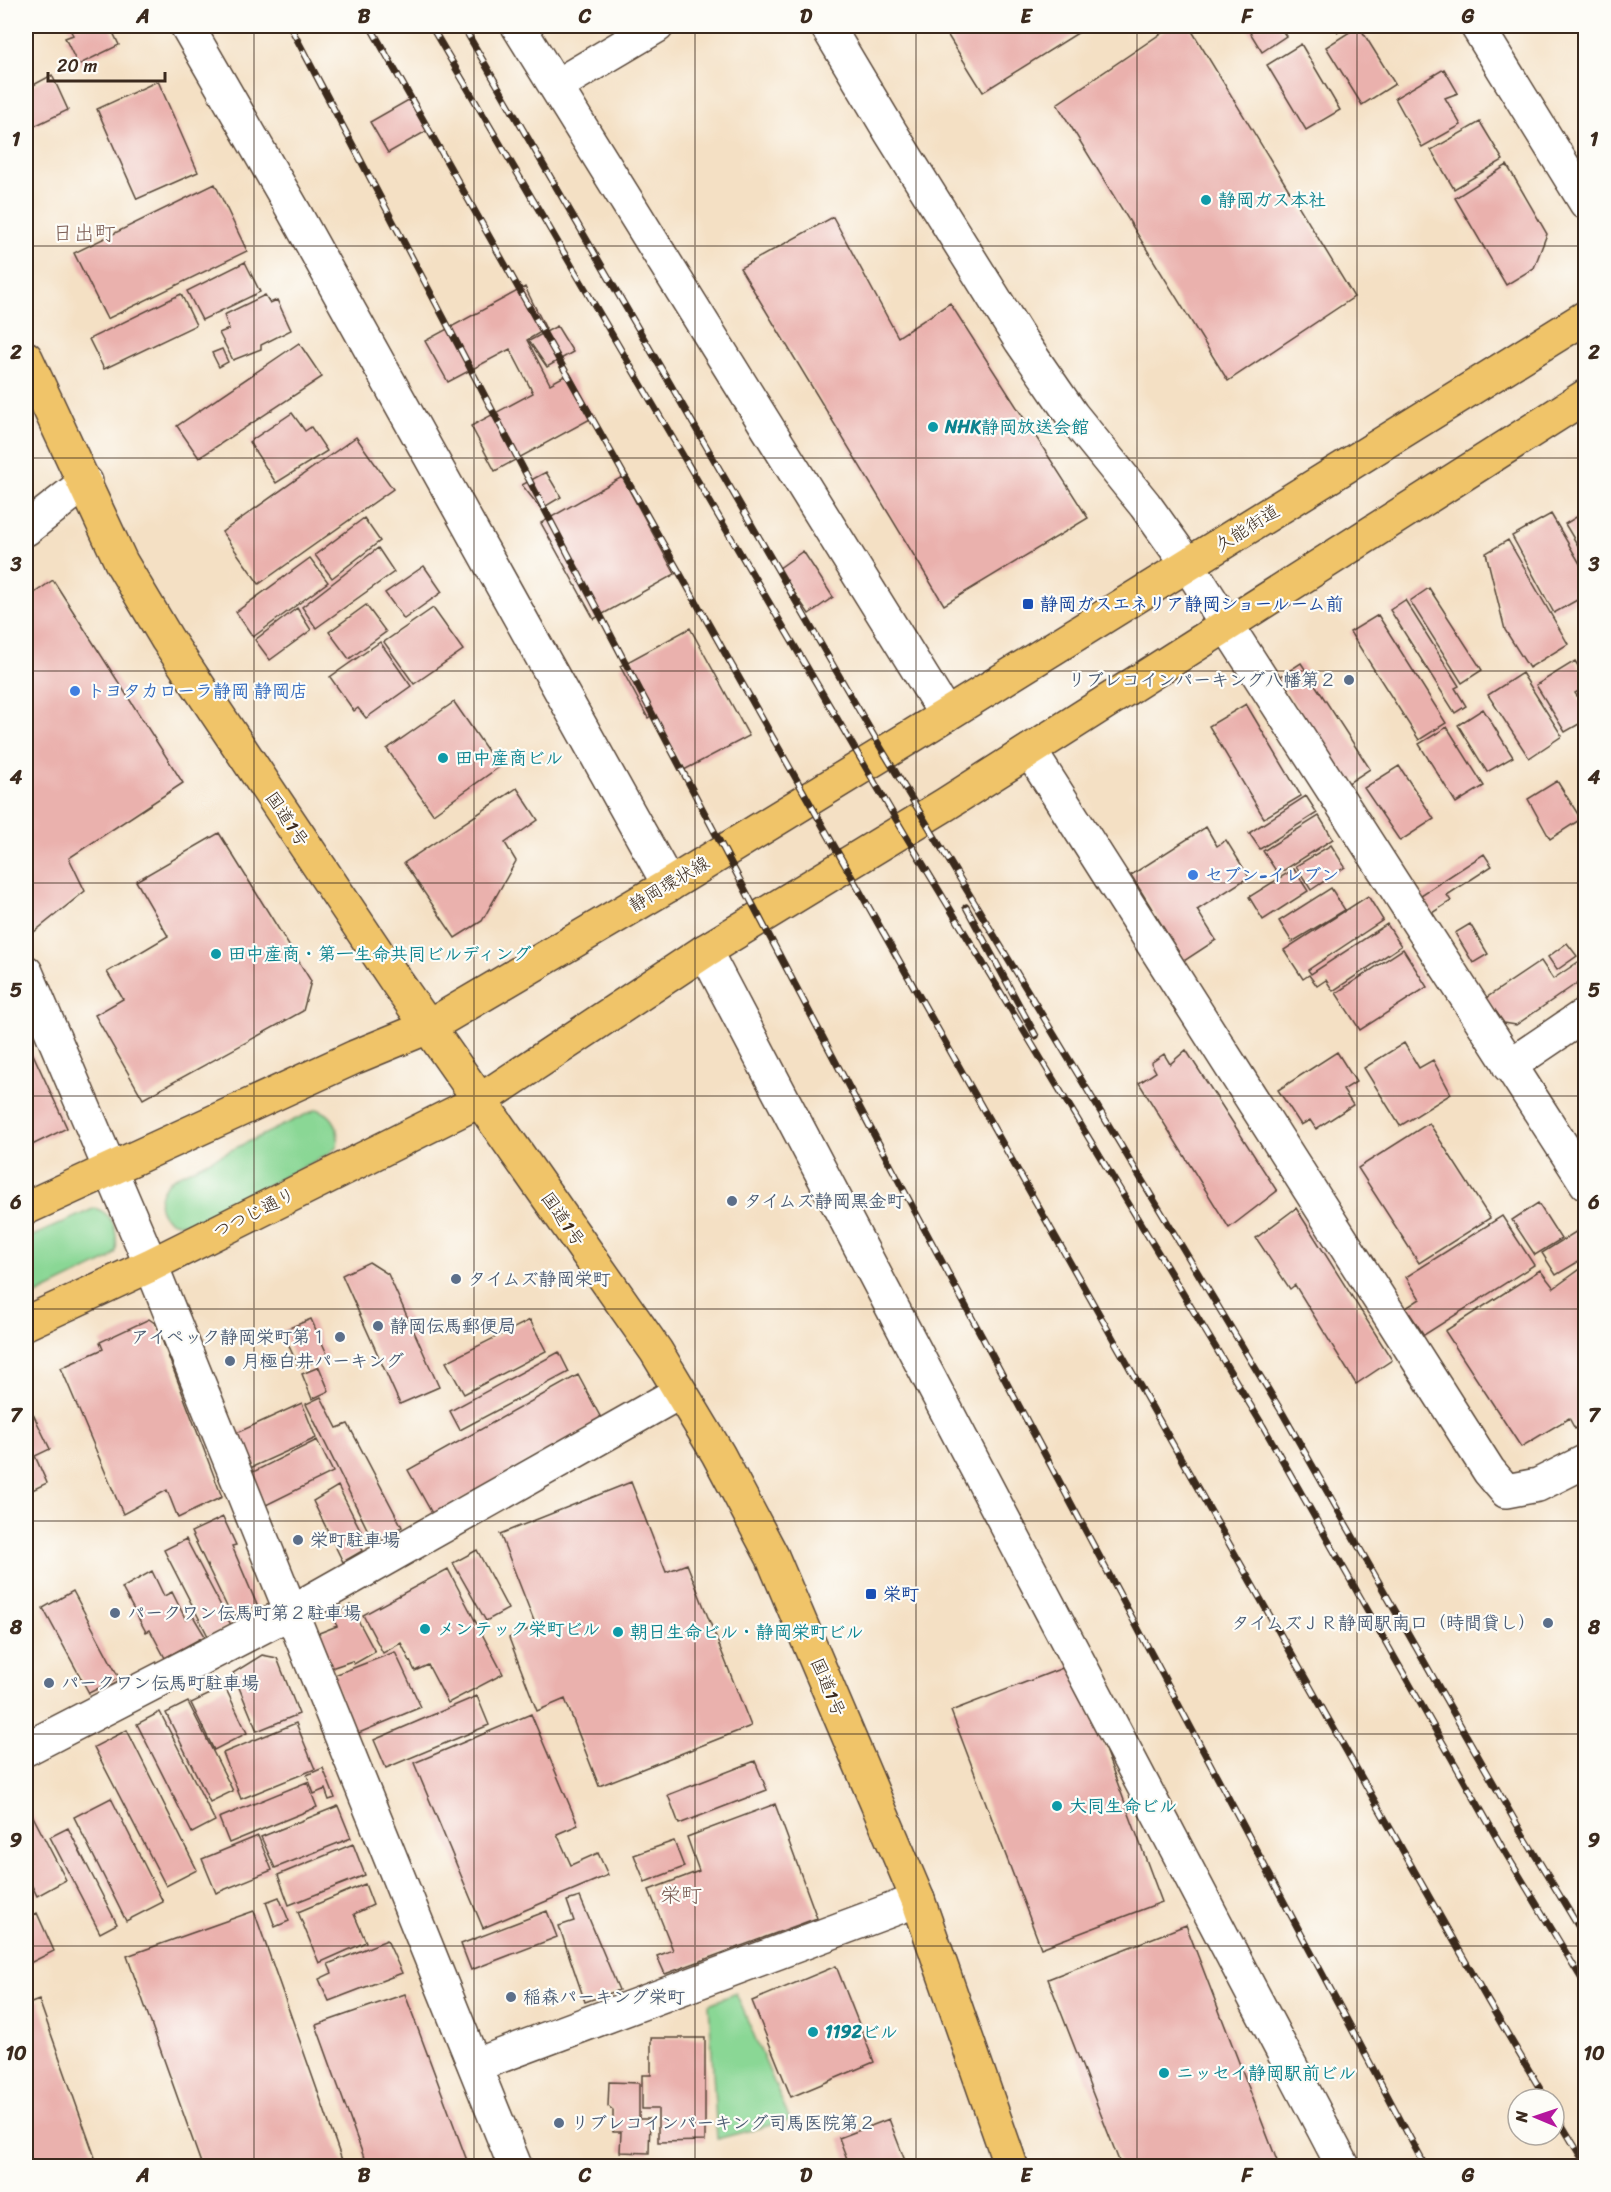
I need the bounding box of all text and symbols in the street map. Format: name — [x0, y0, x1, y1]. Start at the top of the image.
text: A — [135, 0, 150, 34]
text: B — [358, 0, 371, 34]
text: C — [578, 0, 592, 34]
text: D — [800, 0, 813, 34]
text: E — [1020, 0, 1033, 34]
text: F — [1241, 0, 1254, 34]
text: G — [1461, 0, 1475, 34]
scale bar — [48, 45, 165, 83]
text: 20 m — [57, 50, 97, 82]
text: 1 — [12, 122, 21, 157]
text: 1 — [1590, 122, 1599, 157]
place label: 静岡ガス本社 — [1218, 184, 1326, 216]
marker: 静岡ガス本社 — [1199, 193, 1213, 207]
district label: 日出町 — [53, 214, 116, 252]
text: 2 — [9, 335, 22, 370]
text: 2 — [1587, 335, 1600, 370]
place label: NHK静岡放送会館 — [944, 411, 1089, 443]
marker: NHK静岡放送会館 — [926, 420, 940, 434]
street label: 久能街道 — [1208, 495, 1286, 561]
text: 3 — [10, 547, 22, 582]
text: 3 — [1588, 547, 1600, 582]
place label: 静岡ガスエネリア静岡ショールーム前 — [1040, 588, 1343, 620]
marker: 静岡ガスエネリア静岡ショールーム前 — [1021, 597, 1035, 611]
place label: リブレコインパーキング八幡第２ — [1068, 664, 1337, 696]
marker: リブレコインパーキング八幡第２ — [1342, 673, 1356, 687]
place label: トヨタカローラ静岡 静岡店 — [87, 675, 308, 707]
marker: トヨタカローラ静岡 静岡店 — [68, 684, 82, 698]
place label: 田中産商ビル — [455, 742, 563, 774]
marker: 田中産商ビル — [436, 751, 450, 765]
text: 4 — [9, 760, 23, 795]
text: 4 — [1587, 760, 1601, 795]
street label: 国道1号 — [256, 784, 318, 854]
street label: 静岡環状線 — [622, 847, 716, 921]
place label: セブン-イレブン — [1205, 859, 1339, 891]
marker: セブン-イレブン — [1186, 868, 1200, 882]
place label: 田中産商・第一生命共同ビルディング — [228, 938, 531, 970]
marker: 田中産商・第一生命共同ビルディング — [209, 947, 223, 961]
text: 5 — [10, 973, 22, 1008]
text: 5 — [1588, 973, 1600, 1008]
street label: つつじ通り — [207, 1178, 301, 1248]
text: 6 — [9, 1185, 22, 1220]
street label: 国道1号 — [532, 1185, 594, 1253]
place label: タイムズ静岡黒金町 — [744, 1185, 905, 1217]
text: 6 — [1587, 1185, 1600, 1220]
marker: タイムズ静岡黒金町 — [725, 1194, 739, 1208]
place label: タイムズ静岡栄町 — [468, 1263, 611, 1295]
marker: タイムズ静岡栄町 — [449, 1272, 463, 1286]
place label: 静岡伝馬郵便局 — [390, 1310, 516, 1342]
marker: 静岡伝馬郵便局 — [371, 1319, 385, 1333]
place label: アイペック静岡栄町第１ — [131, 1321, 328, 1353]
marker: アイペック静岡栄町第１ — [333, 1330, 347, 1344]
place label: 月極白井パーキング — [242, 1345, 404, 1377]
marker: 月極白井パーキング — [223, 1354, 237, 1368]
text: 7 — [10, 1398, 23, 1433]
text: 7 — [1588, 1398, 1601, 1433]
place label: 栄町駐車場 — [310, 1524, 400, 1556]
marker: 栄町駐車場 — [291, 1533, 305, 1547]
place label: 栄町 — [883, 1578, 919, 1610]
marker: 栄町 — [864, 1587, 878, 1601]
place label: パークワン伝馬町第２駐車場 — [127, 1597, 361, 1629]
marker: パークワン伝馬町第２駐車場 — [108, 1606, 122, 1620]
place label: タイムズＪＲ静岡駅南口（時間貸し） — [1231, 1607, 1536, 1639]
text: 8 — [9, 1610, 23, 1645]
text: 8 — [1587, 1610, 1601, 1645]
place label: メンテック栄町ビル — [437, 1613, 600, 1645]
place label: 朝日生命ビル・静岡栄町ビル — [630, 1616, 863, 1648]
marker: タイムズＪＲ静岡駅南口（時間貸し） — [1541, 1616, 1555, 1630]
marker: メンテック栄町ビル — [418, 1622, 432, 1636]
marker: 朝日生命ビル・静岡栄町ビル — [611, 1625, 625, 1639]
street label: 国道1号 — [801, 1652, 855, 1722]
place label: パークワン伝馬町駐車場 — [61, 1667, 259, 1699]
marker: パークワン伝馬町駐車場 — [42, 1676, 56, 1690]
place label: 大同生命ビル — [1069, 1790, 1177, 1822]
marker: 大同生命ビル — [1050, 1799, 1064, 1813]
text: 9 — [10, 1823, 22, 1858]
text: 9 — [1588, 1823, 1600, 1858]
district label: 栄町 — [660, 1876, 702, 1914]
place label: 稲森パーキング栄町 — [523, 1981, 685, 2013]
marker: 稲森パーキング栄町 — [504, 1990, 518, 2004]
place label: 1192ビル — [825, 2016, 898, 2048]
marker: 1192ビル — [806, 2025, 820, 2039]
text: 10 — [5, 2036, 27, 2071]
text: 10 — [1583, 2036, 1605, 2071]
place label: ニッセイ静岡駅前ビル — [1176, 2057, 1356, 2089]
marker: ニッセイ静岡駅前ビル — [1157, 2066, 1171, 2080]
north arrow — [1506, 2087, 1566, 2147]
place label: リブレコインパーキング司馬医院第２ — [571, 2107, 876, 2139]
text: N — [1507, 2110, 1536, 2124]
marker: リブレコインパーキング司馬医院第２ — [552, 2116, 566, 2130]
text: A — [135, 2158, 150, 2192]
text: B — [358, 2158, 371, 2192]
text: C — [578, 2158, 592, 2192]
text: D — [800, 2158, 813, 2192]
text: E — [1020, 2158, 1033, 2192]
text: F — [1241, 2158, 1254, 2192]
text: G — [1461, 2158, 1475, 2192]

